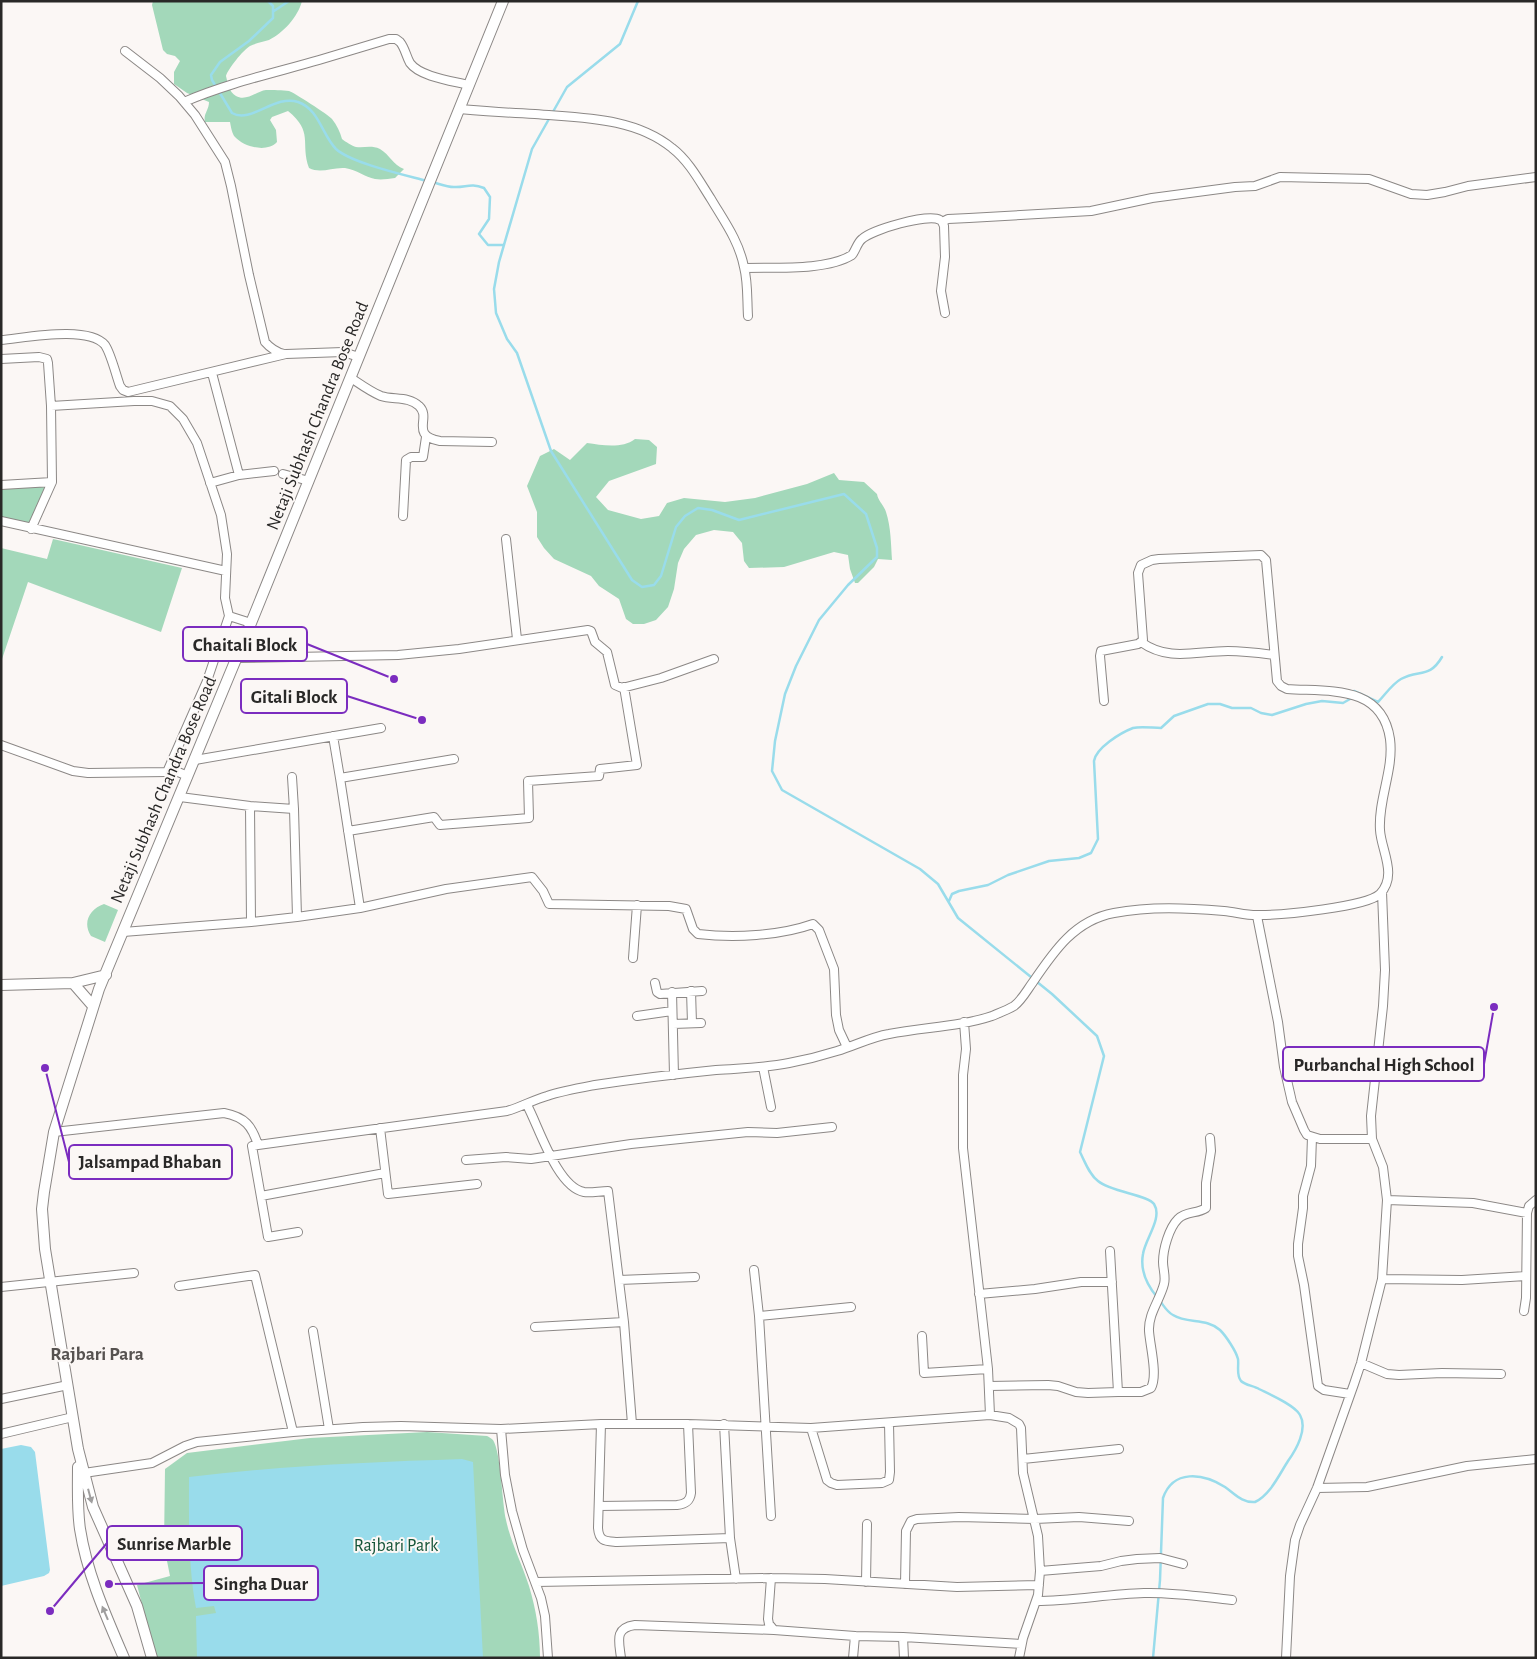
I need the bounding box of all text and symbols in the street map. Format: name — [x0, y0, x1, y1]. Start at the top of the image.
street label: Netaji Subhash Chandra Bose Road — [264, 299, 372, 533]
callout: Chaitali Block — [183, 627, 307, 661]
text: Chaitali Block — [193, 636, 298, 655]
street label: Netaji Subhash Chandra Bose Road — [108, 674, 220, 906]
callout: Gitali Block — [241, 679, 347, 713]
text: Gitali Block — [251, 688, 338, 707]
callout: Purbanchal High School — [1283, 1047, 1484, 1081]
text: Purbanchal High School — [1294, 1056, 1474, 1075]
callout: Jalsampad Bhaban — [69, 1145, 232, 1179]
text: Jalsampad Bhaban — [79, 1153, 221, 1172]
district label: Rajbari Para — [50, 1345, 144, 1364]
one-way arrow — [86, 1488, 94, 1503]
callout: Sunrise Marble — [107, 1526, 242, 1560]
text: Sunrise Marble — [117, 1535, 231, 1554]
park label: Rajbari Park — [354, 1537, 439, 1555]
callout: Singha Duar — [204, 1566, 318, 1600]
text: Singha Duar — [214, 1575, 308, 1594]
one-way arrow — [101, 1606, 109, 1620]

